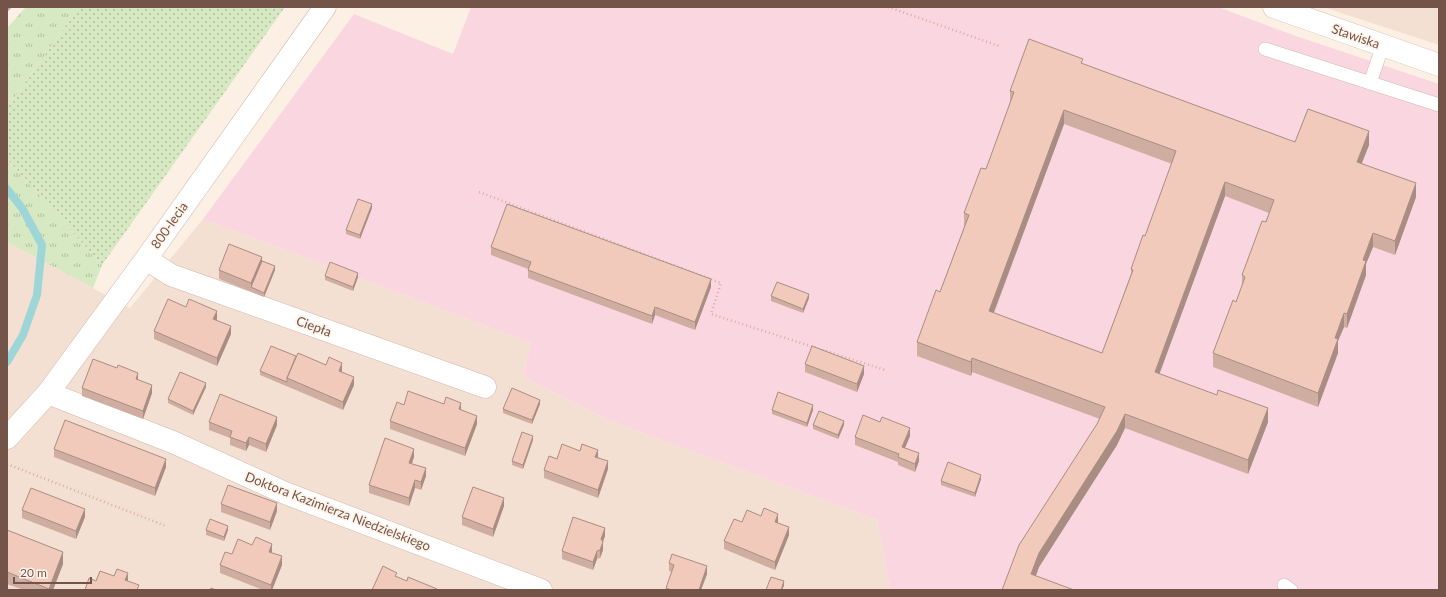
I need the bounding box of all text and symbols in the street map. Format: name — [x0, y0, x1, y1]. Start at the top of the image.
street label: Stawiska — [1330, 20, 1382, 52]
street label: 800-lecia — [147, 199, 191, 251]
street label: Ciepła — [294, 312, 334, 340]
street label: Doktora Kazimierza Niedzielskiego — [243, 468, 433, 554]
scale bar — [14, 559, 91, 585]
text: 20 m — [20, 565, 47, 580]

